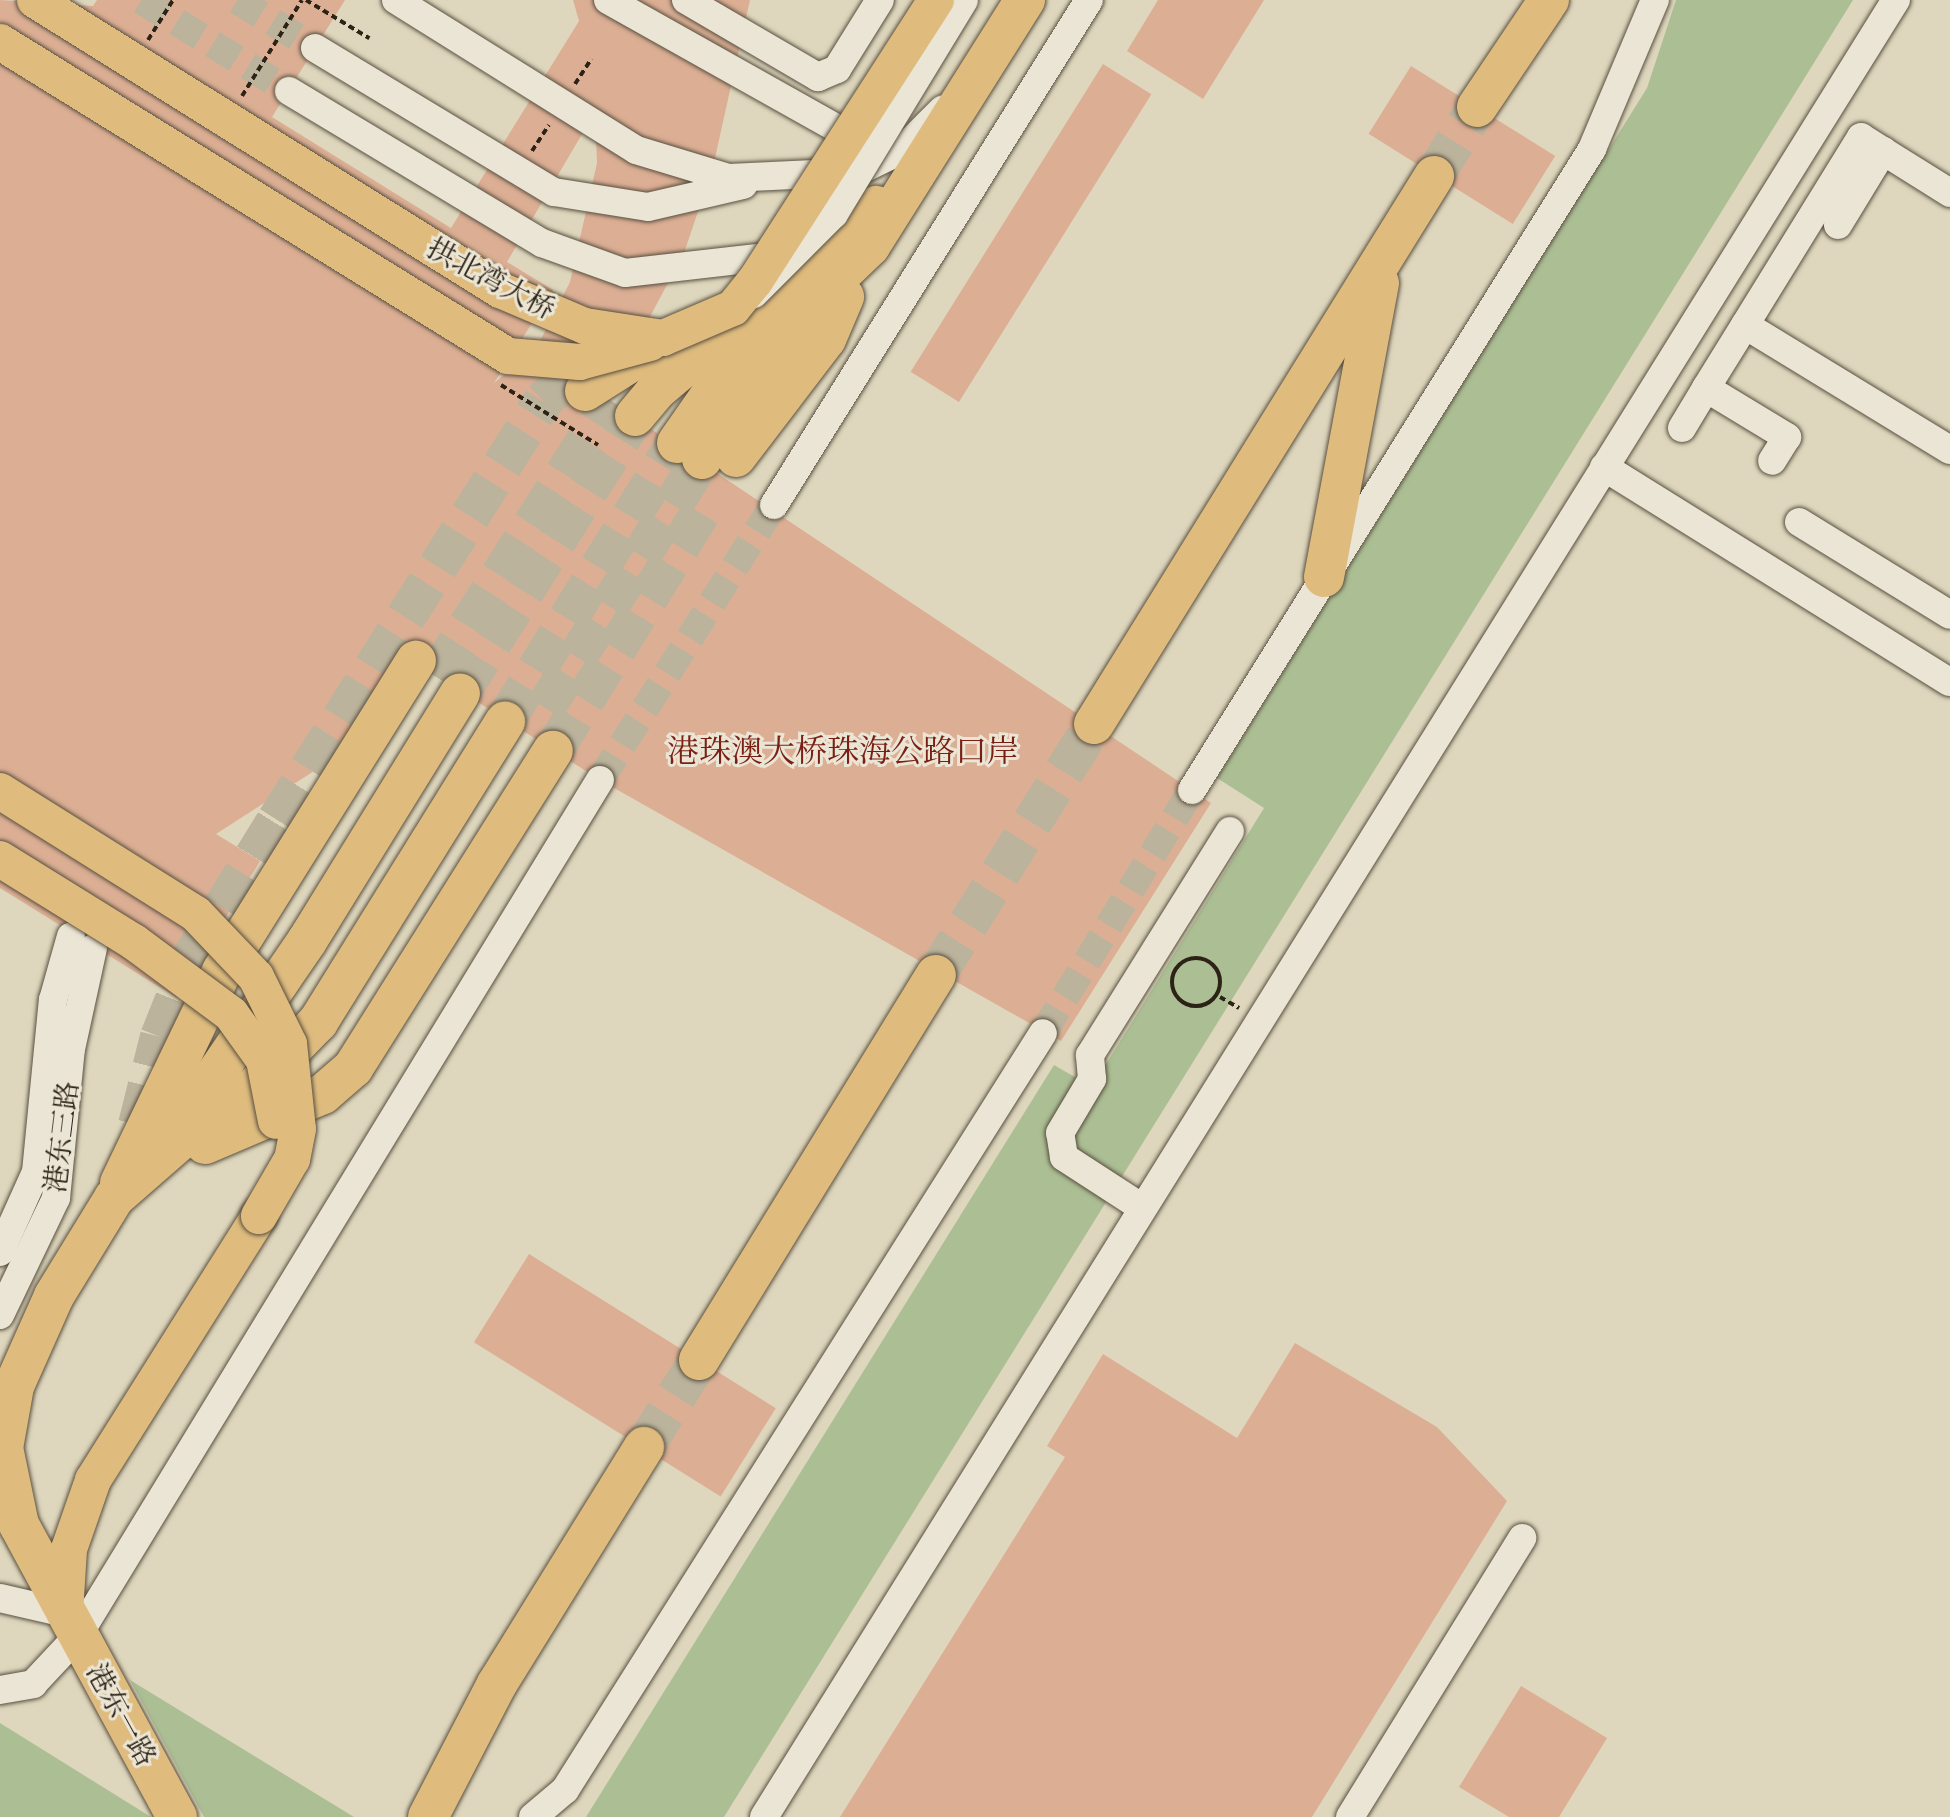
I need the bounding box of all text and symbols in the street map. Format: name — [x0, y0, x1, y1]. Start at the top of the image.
street label: 拱北湾大桥 — [421, 231, 561, 327]
district label: 港珠澳大桥珠海公路口岸 — [667, 732, 1019, 770]
street label: 港东三路 — [39, 1079, 85, 1195]
street label: 港东一路 — [79, 1658, 163, 1772]

